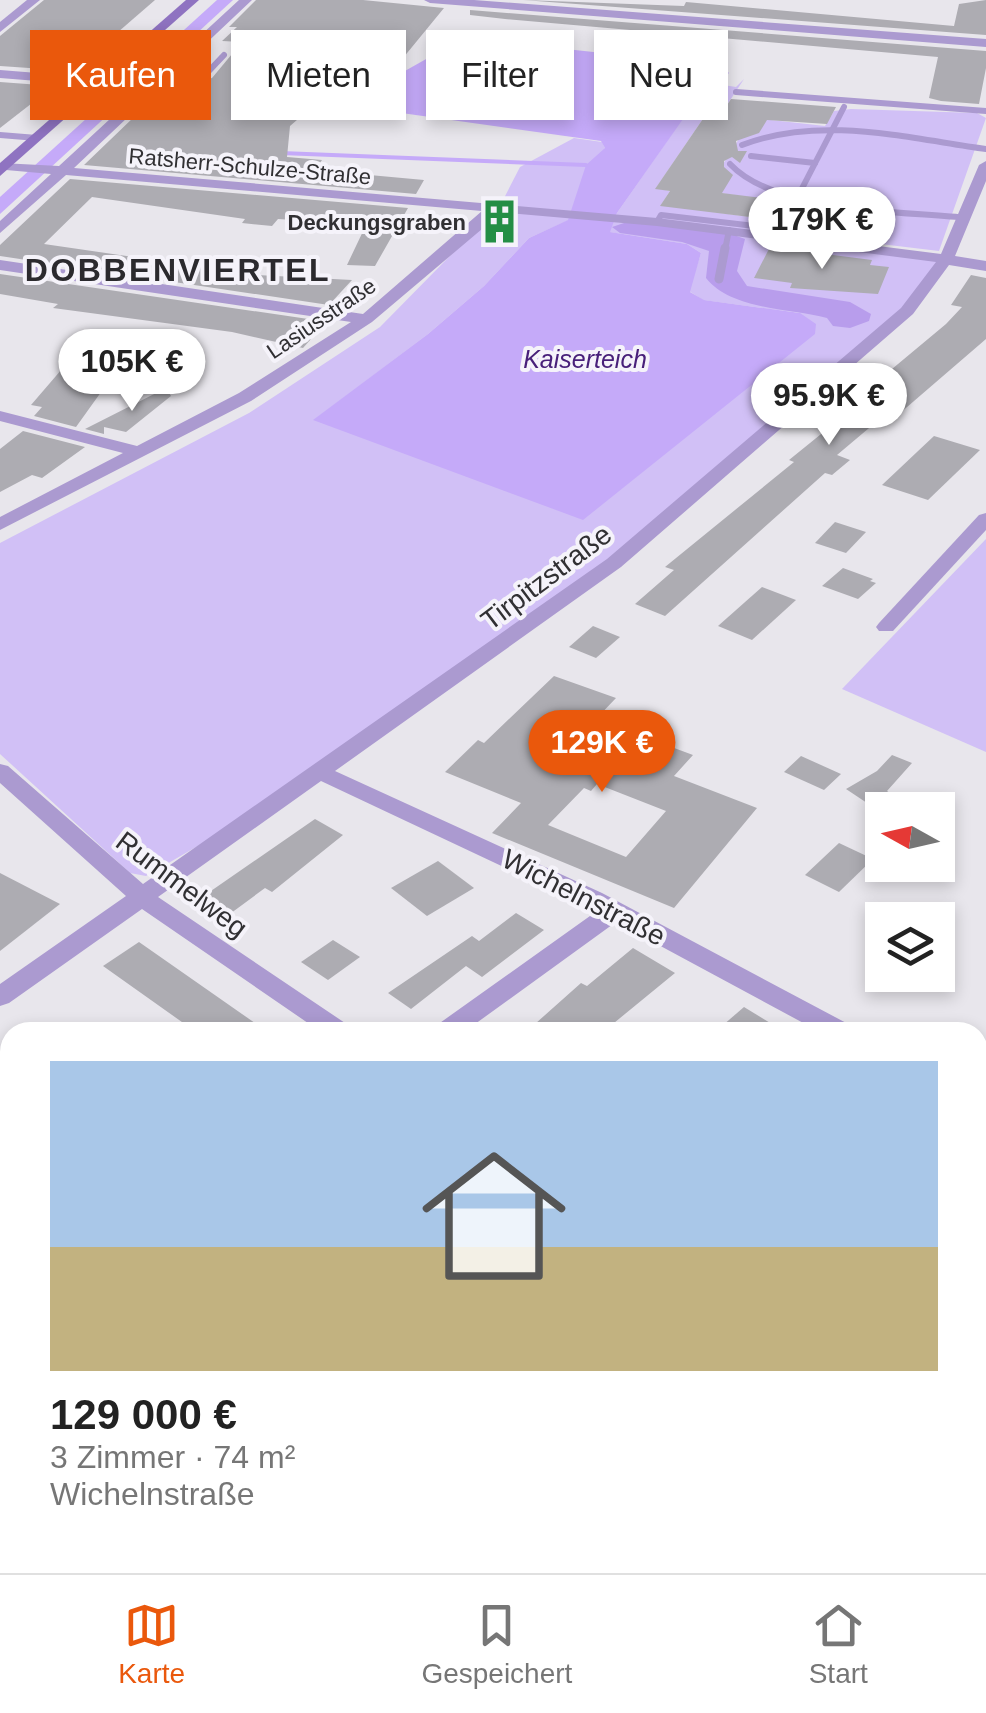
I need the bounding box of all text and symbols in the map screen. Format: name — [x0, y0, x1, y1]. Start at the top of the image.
chip: Kaufen — [30, 30, 211, 120]
chip: Mieten — [231, 30, 406, 120]
chip: Filter — [426, 30, 574, 120]
chip: Neu — [594, 30, 728, 120]
street label: Ratsherr-Schulze-Straße — [128, 143, 372, 190]
pin: 179K € — [741, 187, 903, 272]
building icon: Deckungsgraben — [475, 198, 523, 246]
text: 179K € — [770, 201, 874, 237]
place label: Deckungsgraben — [288, 210, 466, 235]
district label: DOBBENVIERTEL — [25, 252, 331, 288]
street label: Lasiusstraße — [262, 273, 380, 364]
pin: 105K € — [51, 329, 213, 414]
text: 105K € — [80, 343, 184, 379]
water label: Kaiserteich — [523, 345, 647, 373]
pin: 95.9K € — [737, 363, 921, 448]
text: 95.9K € — [773, 377, 885, 413]
street label: Tirpitzstraße — [475, 519, 617, 636]
pin: 129K € — [521, 710, 683, 795]
text: 129K € — [550, 724, 654, 760]
north arrow — [865, 792, 955, 882]
map controls — [865, 792, 955, 992]
street label: Rummelweg — [110, 825, 253, 944]
street label: Wichelnstraße — [497, 843, 671, 952]
button: layers — [865, 902, 955, 992]
icon: home — [404, 1126, 584, 1306]
text: 129 000 € — [50, 1391, 237, 1438]
text: 3 Zimmer · 74 m² — [50, 1439, 295, 1475]
text: Wichelnstraße — [50, 1476, 255, 1512]
tab: Karte — [118, 1598, 185, 1690]
tab: Gespeichert — [421, 1598, 572, 1690]
tab: Start — [809, 1598, 868, 1690]

